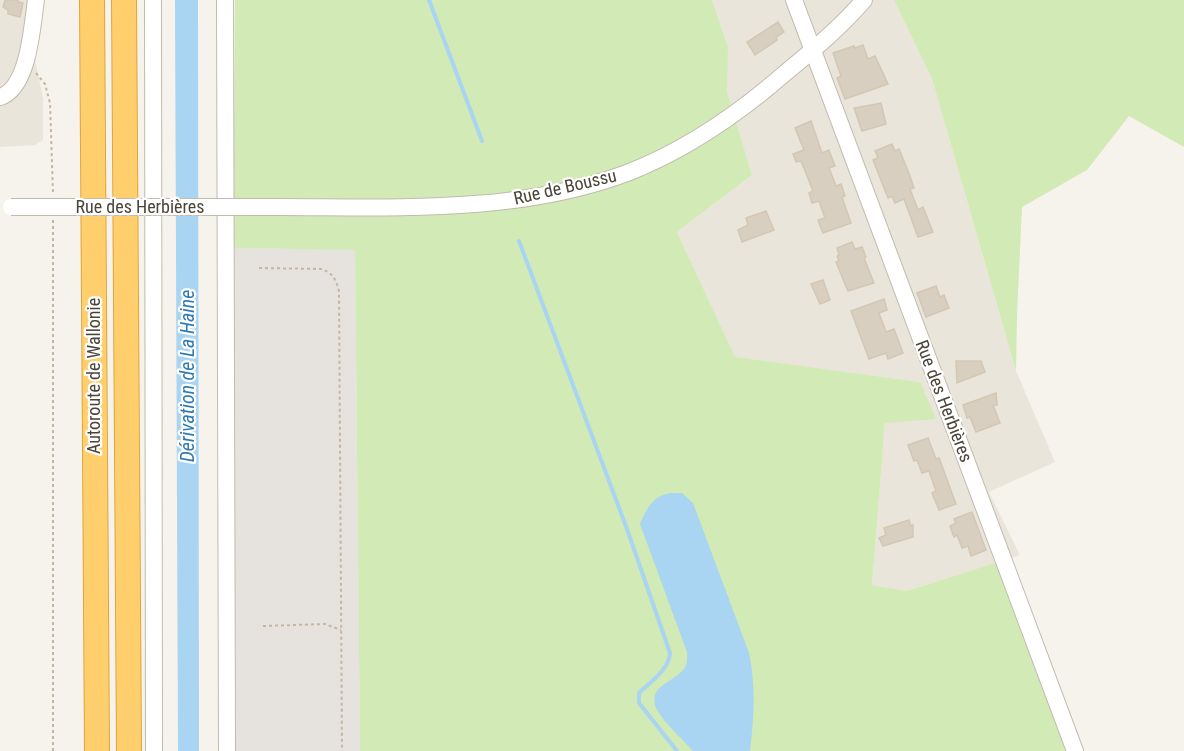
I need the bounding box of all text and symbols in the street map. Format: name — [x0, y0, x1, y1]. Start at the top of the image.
street label: Rue de Boussu — [511, 164, 618, 209]
street label: Rue des Herbières — [75, 196, 205, 217]
water label: Dérivation de La Haine — [175, 290, 199, 462]
street label: Autoroute de Wallonie — [83, 298, 104, 454]
street label: Rue des Herbières — [912, 337, 977, 465]

